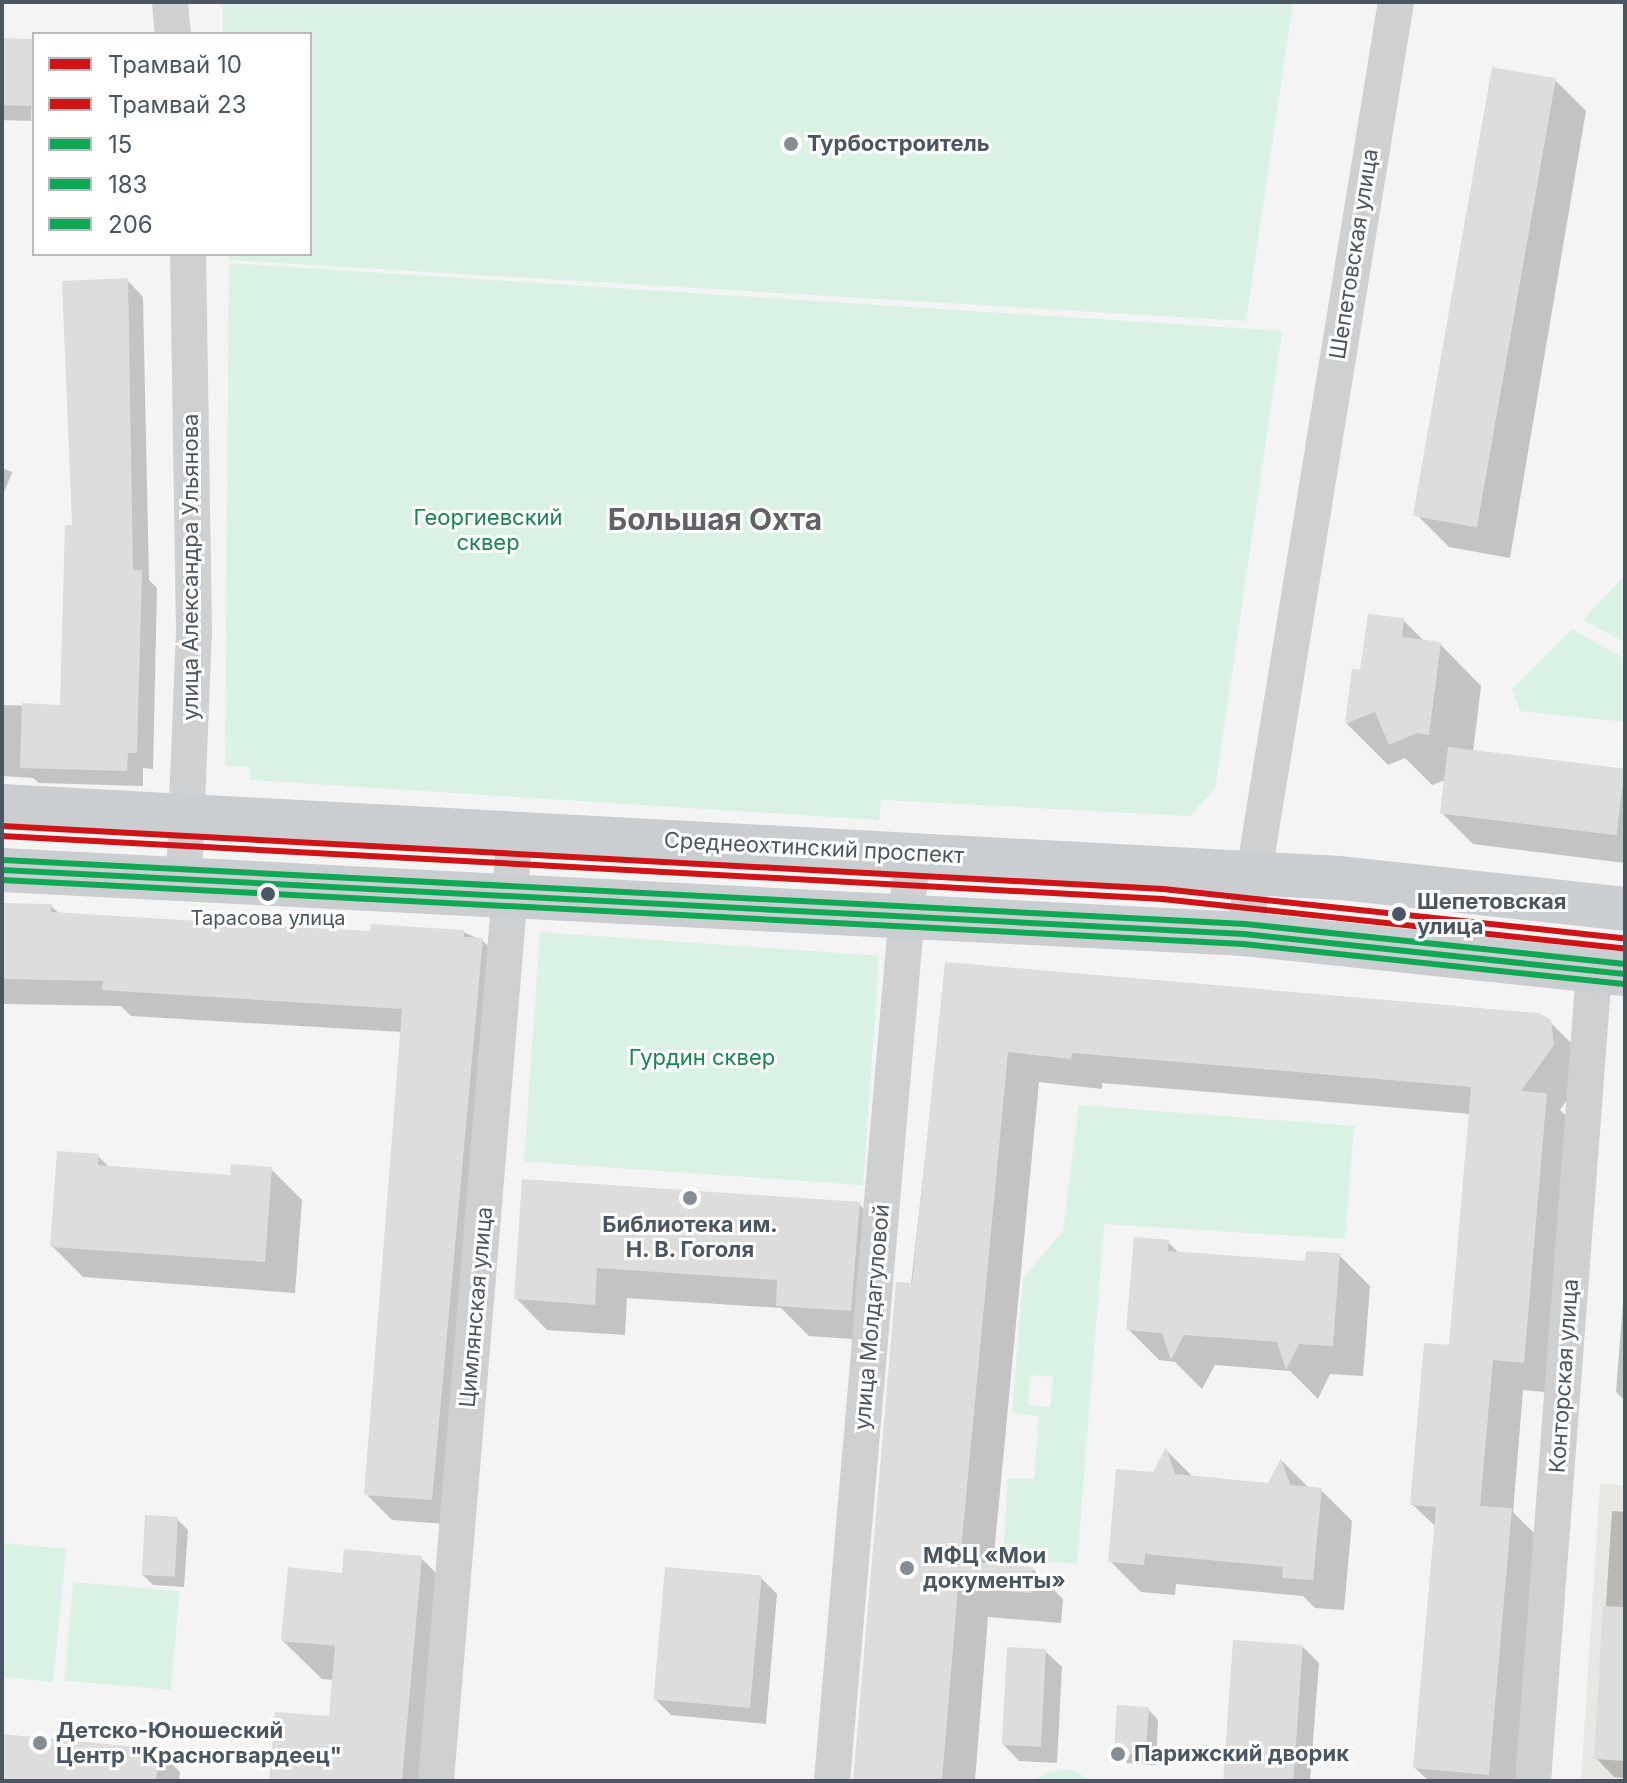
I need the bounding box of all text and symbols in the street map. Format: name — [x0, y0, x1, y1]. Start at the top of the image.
legend — [32, 32, 312, 256]
text: Трамвай 10 — [108, 50, 242, 79]
text: Трамвай 23 — [108, 90, 246, 119]
text: 15 — [108, 130, 132, 159]
place label: Турбостроитель — [807, 131, 990, 157]
marker: Турбостроитель — [782, 135, 800, 153]
street label: Шепетовская улица — [1324, 147, 1384, 361]
text: 183 — [108, 170, 147, 199]
text: 206 — [108, 210, 153, 239]
street label: улица Александра Ульянова — [178, 414, 204, 720]
district label: Большая Охта — [608, 501, 822, 537]
park label: Георгиевский сквер — [413, 504, 563, 556]
street label: Среднеохтинский проспект — [663, 827, 965, 869]
marker: Тарасова улица — [260, 886, 276, 902]
place label: Шепетовская улица — [1417, 888, 1567, 940]
marker: Шепетовская улица — [1388, 903, 1410, 925]
place label: Тарасова улица — [191, 906, 345, 930]
park label: Гурдин сквер — [629, 1045, 775, 1071]
marker: Библиотека им. Н. В. Гоголя — [681, 1189, 699, 1207]
street label: улица Молдагуловой — [849, 1203, 895, 1431]
street label: Цимлянская улица — [454, 1206, 498, 1408]
place label: Библиотека им. Н. В. Гоголя — [602, 1211, 778, 1262]
street label: Конторская улица — [1544, 1278, 1584, 1474]
place label: МФЦ «Мои документы» — [923, 1542, 1066, 1594]
marker: МФЦ «Мои документы» — [898, 1559, 916, 1577]
place label: Детско-Юношеский Центр "Красногвардеец" — [56, 1717, 342, 1768]
marker: Детско-Юношеский Центр "Красногвардеец" — [31, 1734, 49, 1752]
place label: Парижский дворик — [1134, 1741, 1349, 1767]
marker: Парижский дворик — [1109, 1745, 1127, 1763]

